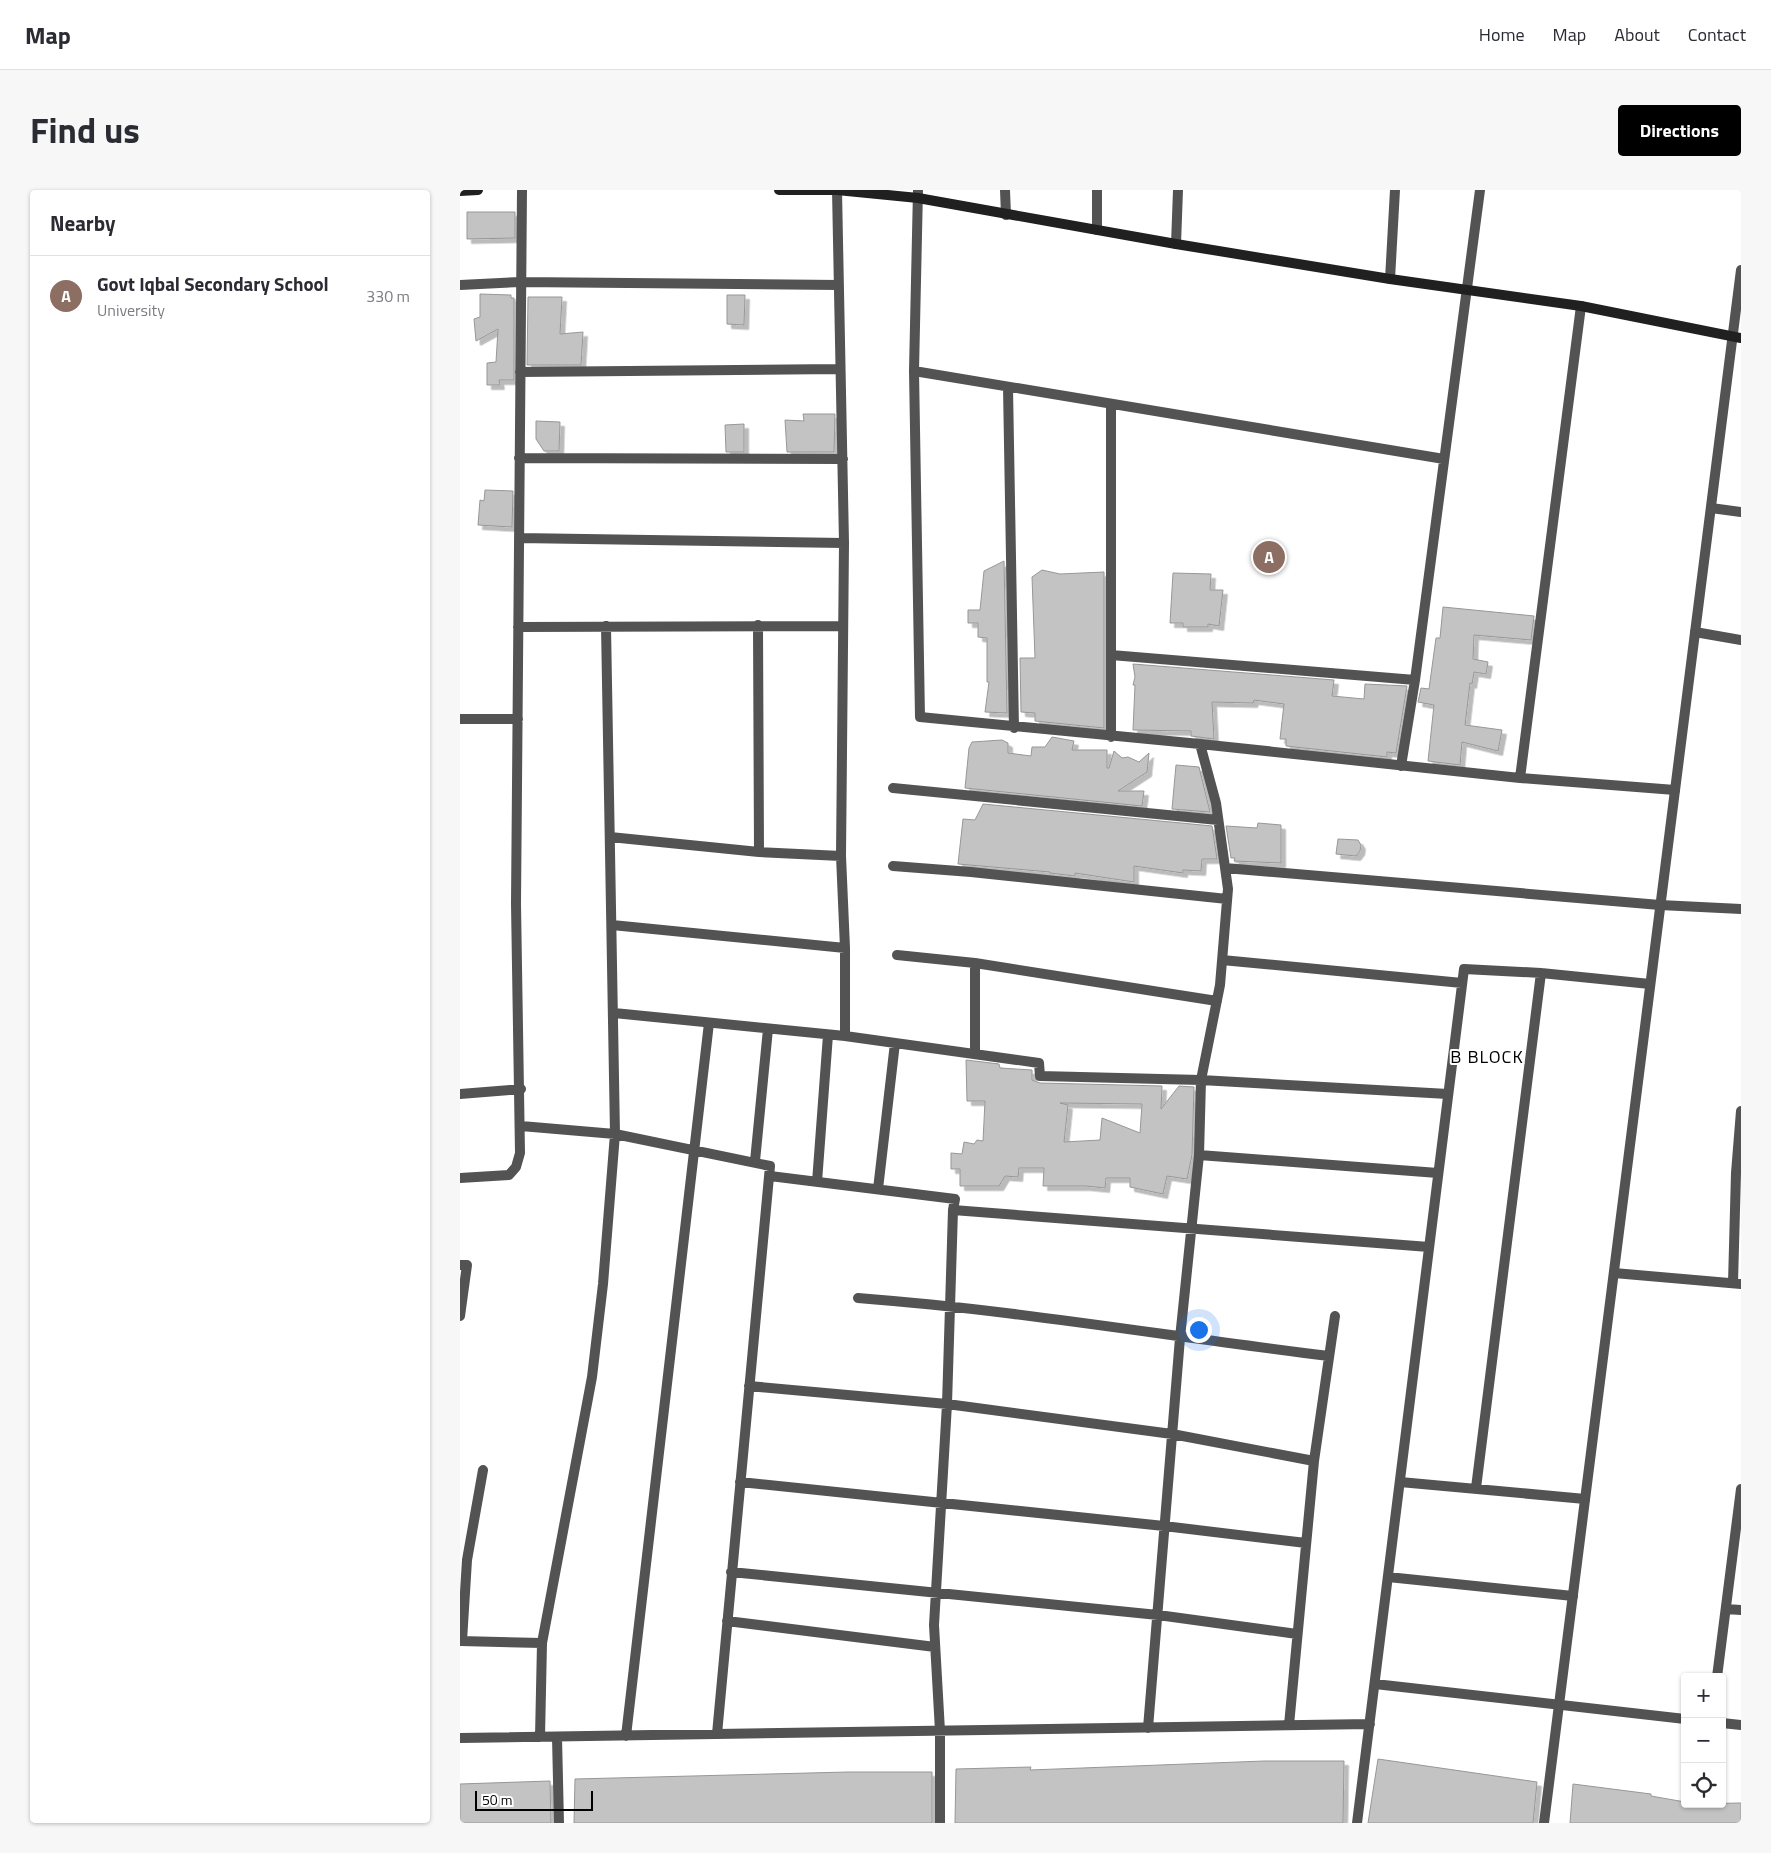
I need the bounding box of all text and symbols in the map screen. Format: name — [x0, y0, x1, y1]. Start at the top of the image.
text: Map — [25, 17, 71, 53]
text: Home — [1479, 21, 1525, 48]
text: Map — [1553, 21, 1586, 48]
text: About — [1614, 21, 1660, 48]
text: Contact — [1688, 21, 1746, 48]
text: Find us — [30, 103, 140, 157]
button: Directions — [1618, 105, 1741, 156]
text: Nearby — [50, 207, 115, 239]
text: Govt Iqbal Secondary School — [97, 269, 329, 298]
text: A — [61, 284, 71, 308]
text: 330 m — [366, 284, 410, 308]
text: University — [97, 298, 165, 322]
pin: A — [1253, 538, 1285, 576]
district label: B BLOCK — [1450, 1043, 1524, 1070]
your location — [1186, 1317, 1212, 1343]
map controls — [1681, 1673, 1726, 1808]
button: + — [1681, 1673, 1726, 1718]
button: − — [1681, 1718, 1726, 1763]
button: locate — [1681, 1763, 1726, 1808]
scale bar — [475, 1788, 592, 1811]
text: 50 m — [482, 1789, 512, 1810]

